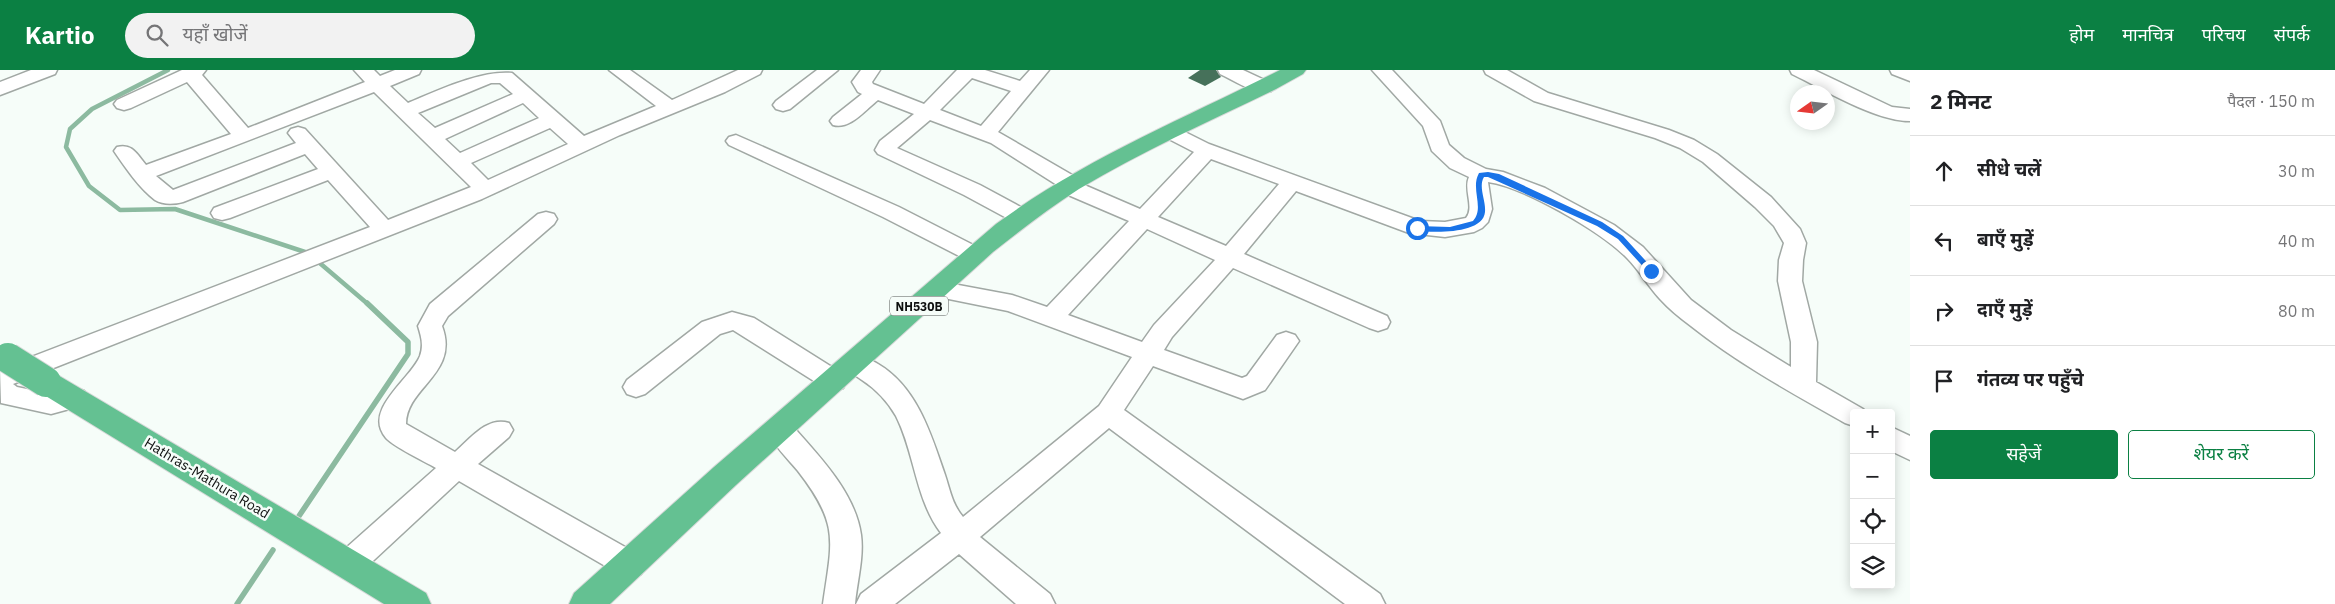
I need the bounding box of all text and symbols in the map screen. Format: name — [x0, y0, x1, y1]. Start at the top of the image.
search box — [125, 13, 475, 58]
text: Kartio — [25, 19, 95, 51]
icon: search — [143, 21, 171, 49]
text: यहाँ खोजें — [183, 22, 248, 46]
text: होम — [2069, 23, 2094, 46]
text: मानचित्र — [2122, 23, 2174, 46]
text: परिचय — [2202, 23, 2246, 46]
text: संपर्क — [2274, 23, 2310, 46]
north arrow — [1790, 85, 1835, 130]
text: 2 मिनट — [1930, 87, 1992, 115]
text: पैदल · 150 m — [2227, 91, 2315, 111]
icon: ahead — [1930, 157, 1958, 185]
text: सीधे चलें — [1977, 157, 2041, 181]
text: 30 m — [2278, 161, 2315, 181]
route start — [1406, 217, 1429, 240]
icon: left — [1930, 227, 1958, 255]
text: बाएँ मुड़ें — [1977, 227, 2034, 251]
text: 40 m — [2278, 231, 2315, 251]
route end — [1640, 260, 1663, 283]
road number: NH530B — [890, 297, 948, 316]
icon: right — [1930, 297, 1958, 325]
text: दाएँ मुड़ें — [1977, 297, 2033, 321]
text: 80 m — [2278, 301, 2315, 321]
icon: arrive — [1930, 367, 1958, 395]
text: गंतव्य पर पहुँचे — [1977, 367, 2084, 391]
map controls — [1850, 409, 1895, 589]
button: + — [1850, 409, 1895, 454]
button: सहेजें — [1930, 430, 2118, 479]
button: शेयर करें — [2128, 430, 2315, 479]
street label: Hathras-Mathura Road — [141, 434, 273, 522]
button: − — [1850, 454, 1895, 499]
button: locate — [1850, 499, 1895, 544]
button: layers — [1850, 544, 1895, 589]

